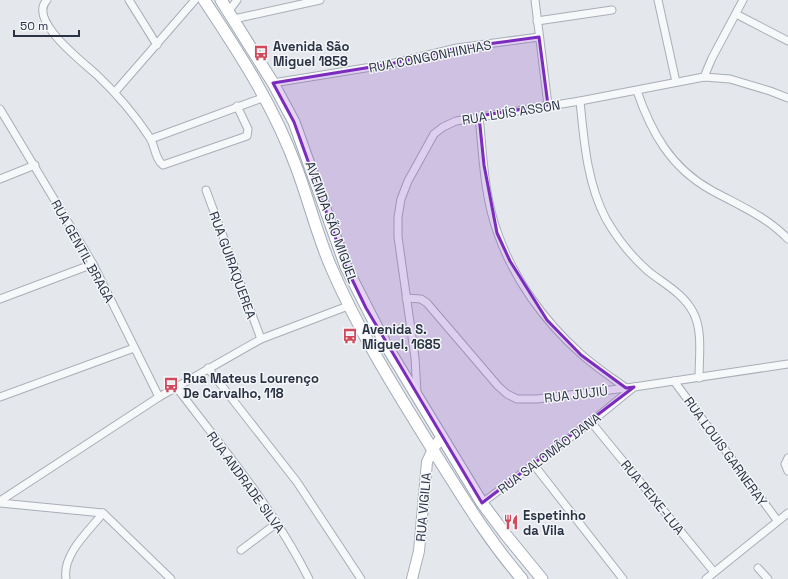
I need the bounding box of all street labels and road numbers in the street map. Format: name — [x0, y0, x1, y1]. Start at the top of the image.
street label: RUA CONGONHINHAS — [367, 36, 493, 77]
street label: RUA LUÍS ASSON — [461, 96, 561, 129]
street label: AVENIDA SÃO MIGUEL — [302, 159, 362, 286]
street label: RUA GENTIL BRAGA — [47, 197, 118, 306]
street label: RUA GUIRAQUEREA — [205, 209, 260, 321]
street label: RUA JUJIÚ — [543, 382, 609, 407]
street label: RUA LOUIS GARNERAY — [680, 393, 771, 509]
street label: RUA SALOMÃO DANA — [494, 409, 604, 498]
street label: RUA ANDRADE SILVA — [203, 428, 288, 537]
street label: RUA PEIXE-LUA — [617, 456, 688, 538]
street label: RUA VIGILIA — [412, 472, 435, 542]

